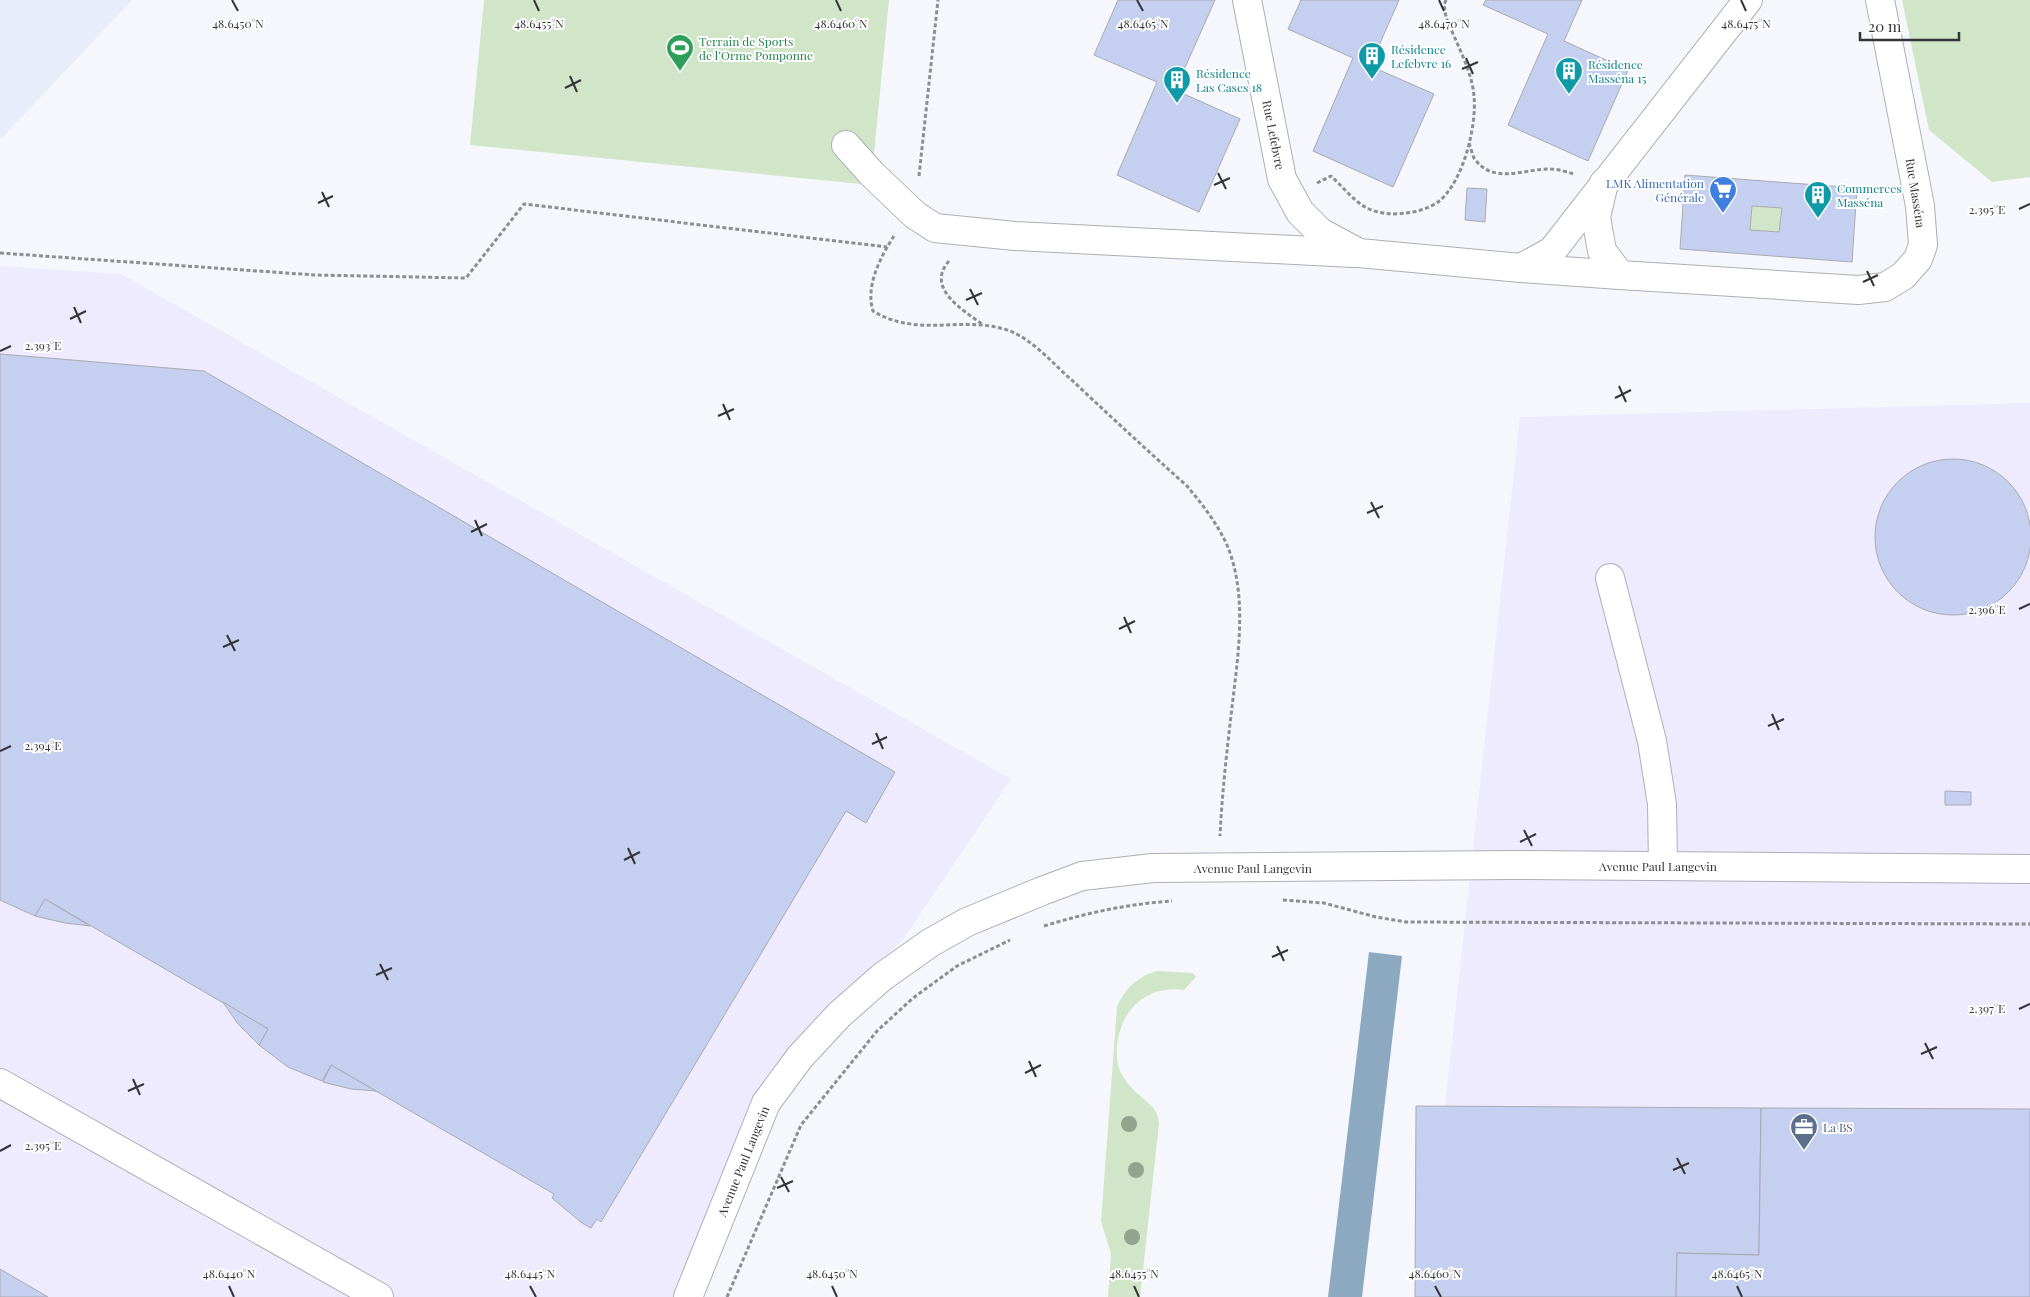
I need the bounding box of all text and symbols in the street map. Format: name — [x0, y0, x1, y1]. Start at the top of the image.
scale bar — [1860, 10, 1959, 42]
text: 48.6450°N — [212, 15, 264, 31]
text: 48.6455°N — [514, 15, 564, 31]
text: 48.6460°N — [815, 15, 868, 31]
text: 48.6465°N — [1118, 15, 1169, 31]
text: 48.6470°N — [1418, 15, 1470, 31]
text: 48.6475°N — [1721, 15, 1771, 31]
text: 20 m — [1868, 16, 1902, 36]
sports icon: Terrain de Sports de l’Orme Pomponne — [665, 33, 695, 72]
place label: Terrain de Sports de l’Orme Pomponne — [699, 33, 813, 63]
building icon: Résidence Lefebvre 16 — [1357, 41, 1387, 80]
place label: Résidence Lefebvre 16 — [1391, 41, 1451, 71]
building icon: Résidence Masséna 15 — [1554, 56, 1584, 95]
place label: Résidence Masséna 15 — [1588, 56, 1646, 86]
building icon: Résidence Las Cases 18 — [1162, 65, 1192, 104]
place label: Résidence Las Cases 18 — [1196, 65, 1262, 95]
street label: Rue Lefebvre — [1259, 99, 1289, 171]
street label: Rue Masséna — [1903, 157, 1929, 229]
place label: LMK Alimentation Générale — [1606, 175, 1704, 205]
supermarket icon: LMK Alimentation Générale — [1708, 175, 1738, 214]
building icon: Commerces Masséna — [1803, 180, 1833, 219]
place label: Commerces Masséna — [1837, 180, 1902, 210]
text: 2.395°E — [1969, 201, 2005, 217]
text: 2.393°E — [25, 337, 61, 353]
text: 2.396°E — [1968, 601, 2006, 617]
text: 2.394°E — [24, 737, 62, 753]
street label: Avenue Paul Langevin — [1598, 858, 1717, 874]
street label: Avenue Paul Langevin — [1193, 860, 1312, 876]
text: 2.397°E — [1969, 1000, 2005, 1016]
street label: Avenue Paul Langevin — [713, 1103, 772, 1220]
office icon: La BS — [1789, 1112, 1819, 1151]
place label: La BS — [1823, 1119, 1853, 1135]
text: 2.395°E — [25, 1137, 61, 1153]
text: 48.6440°N — [203, 1265, 256, 1281]
text: 48.6445°N — [505, 1265, 556, 1281]
text: 48.6450°N — [806, 1265, 858, 1281]
text: 48.6455°N — [1109, 1265, 1159, 1281]
text: 48.6460°N — [1409, 1265, 1462, 1281]
text: 48.6465°N — [1712, 1265, 1763, 1281]

